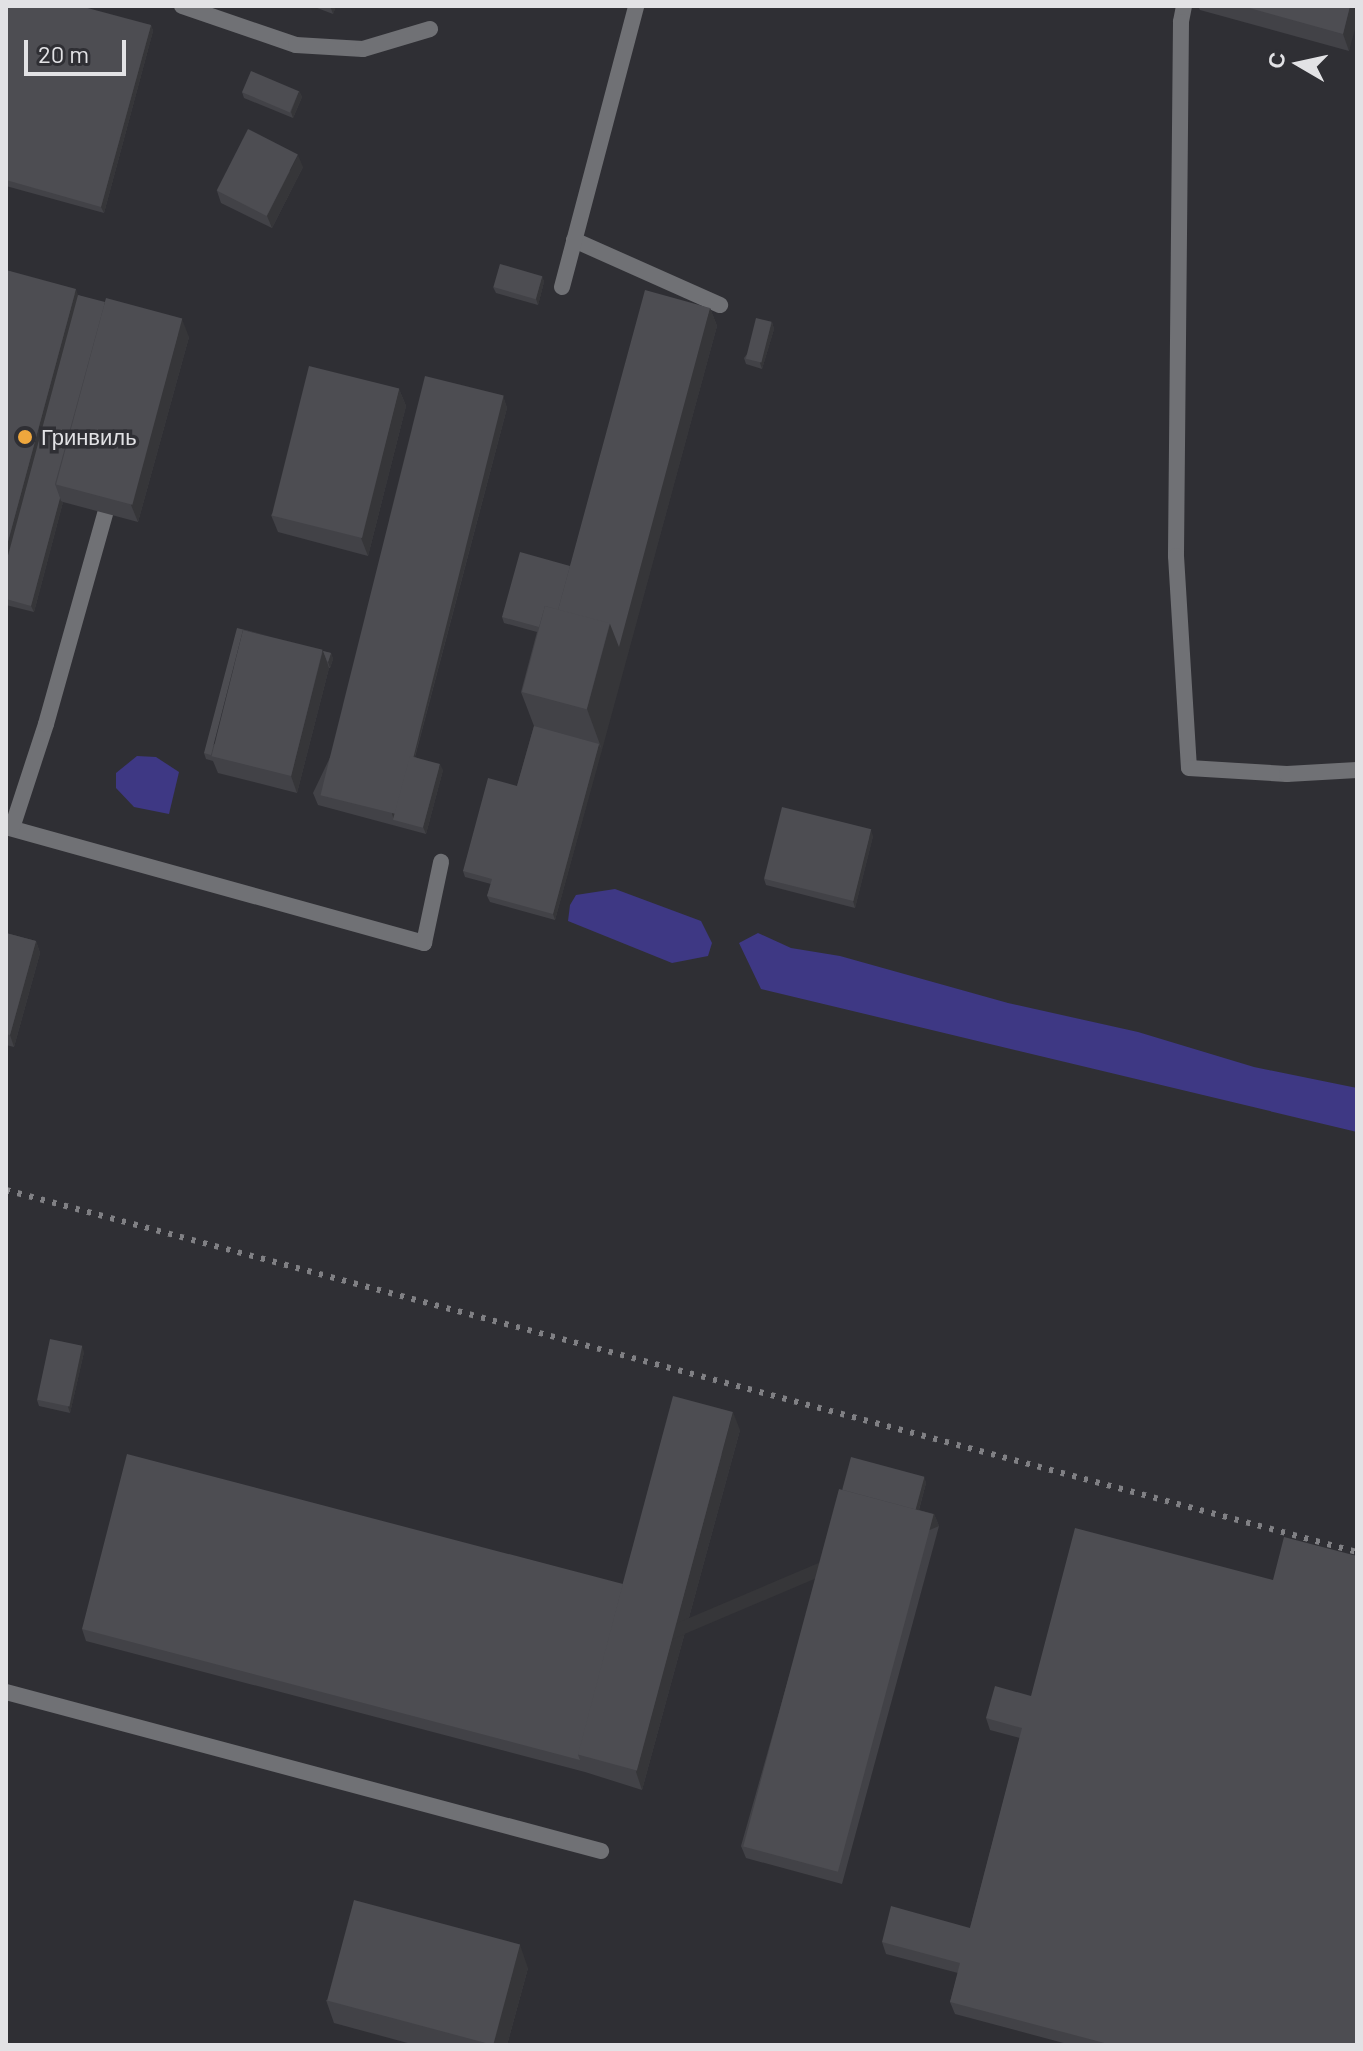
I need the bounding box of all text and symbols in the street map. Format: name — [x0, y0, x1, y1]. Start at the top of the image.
scale bar — [28, 24, 130, 74]
north arrow — [1259, 24, 1339, 104]
text: 20 m — [38, 39, 89, 68]
text: С — [1261, 50, 1289, 70]
place label: Гринвиль — [41, 424, 137, 450]
marker: Гринвиль — [16, 428, 34, 446]

